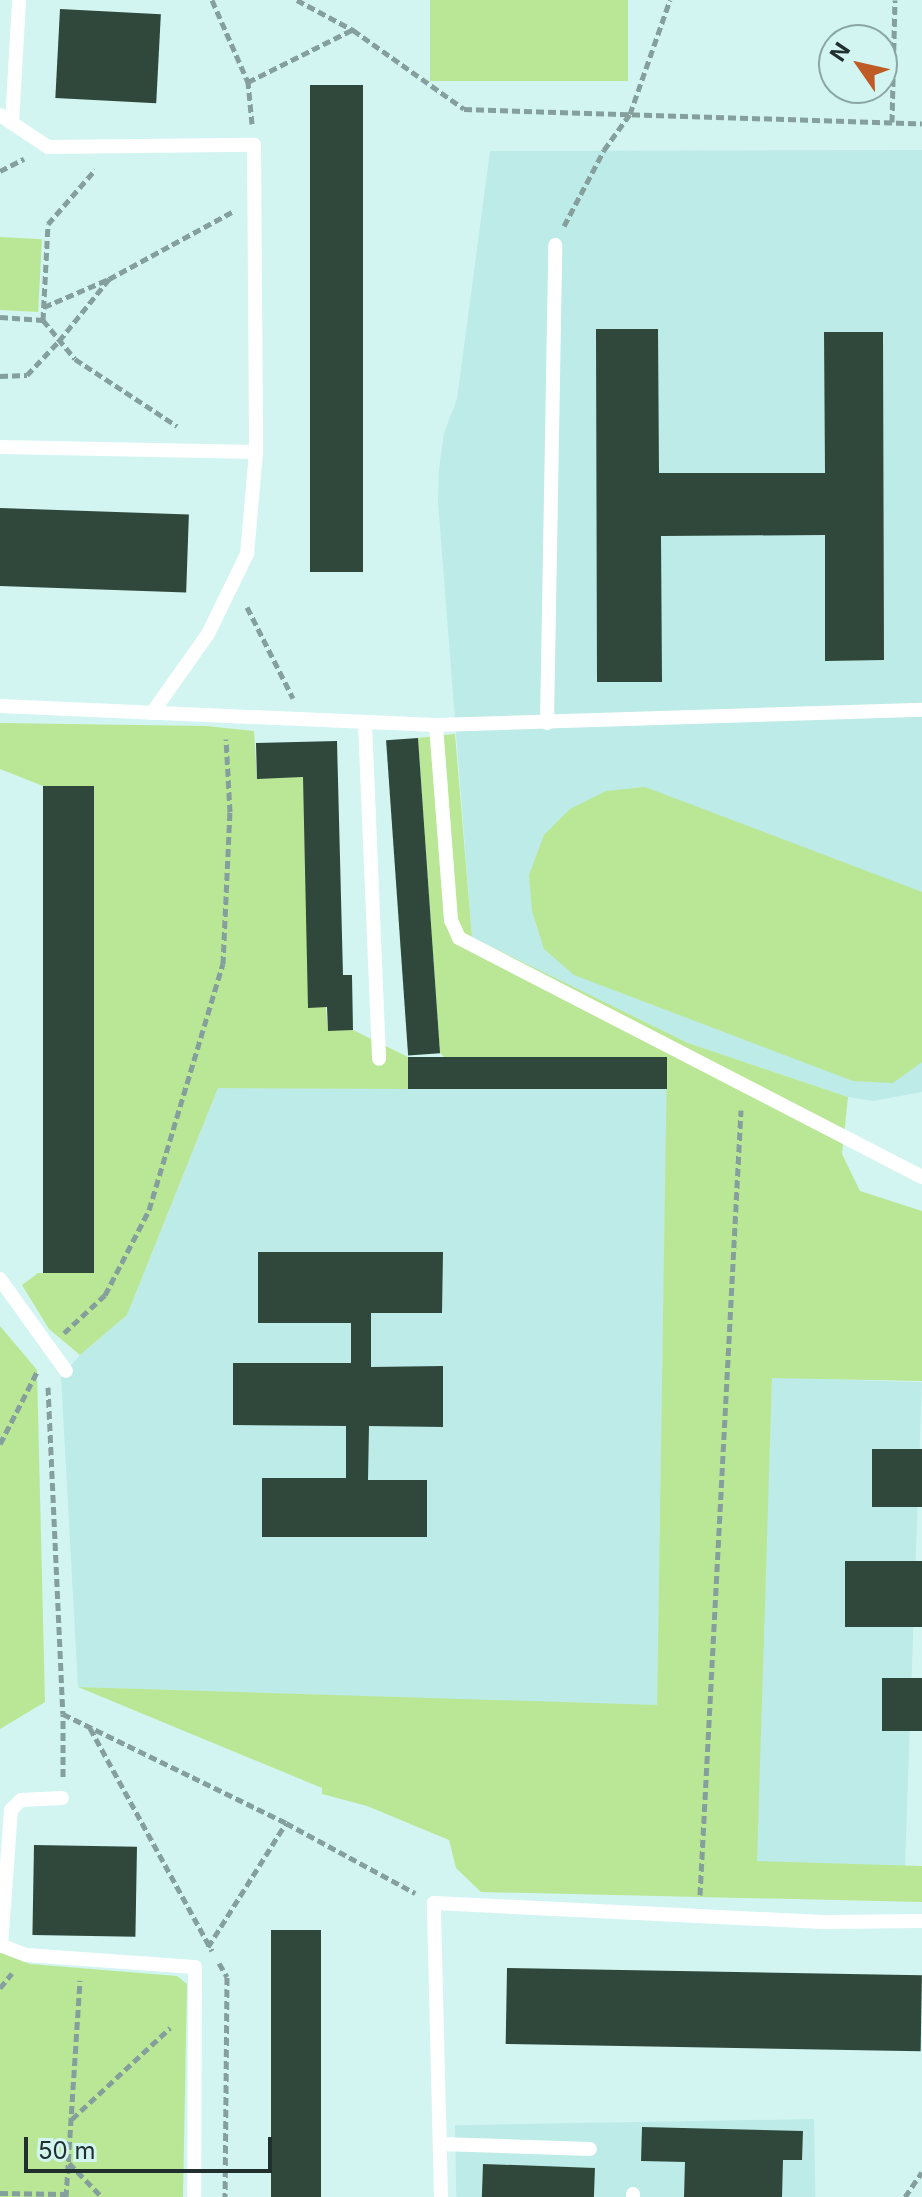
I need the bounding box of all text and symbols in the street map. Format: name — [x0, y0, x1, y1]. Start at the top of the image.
north arrow — [818, 24, 898, 104]
text: N — [824, 37, 855, 66]
scale bar — [28, 2121, 276, 2171]
text: 50 m — [38, 2136, 96, 2165]

